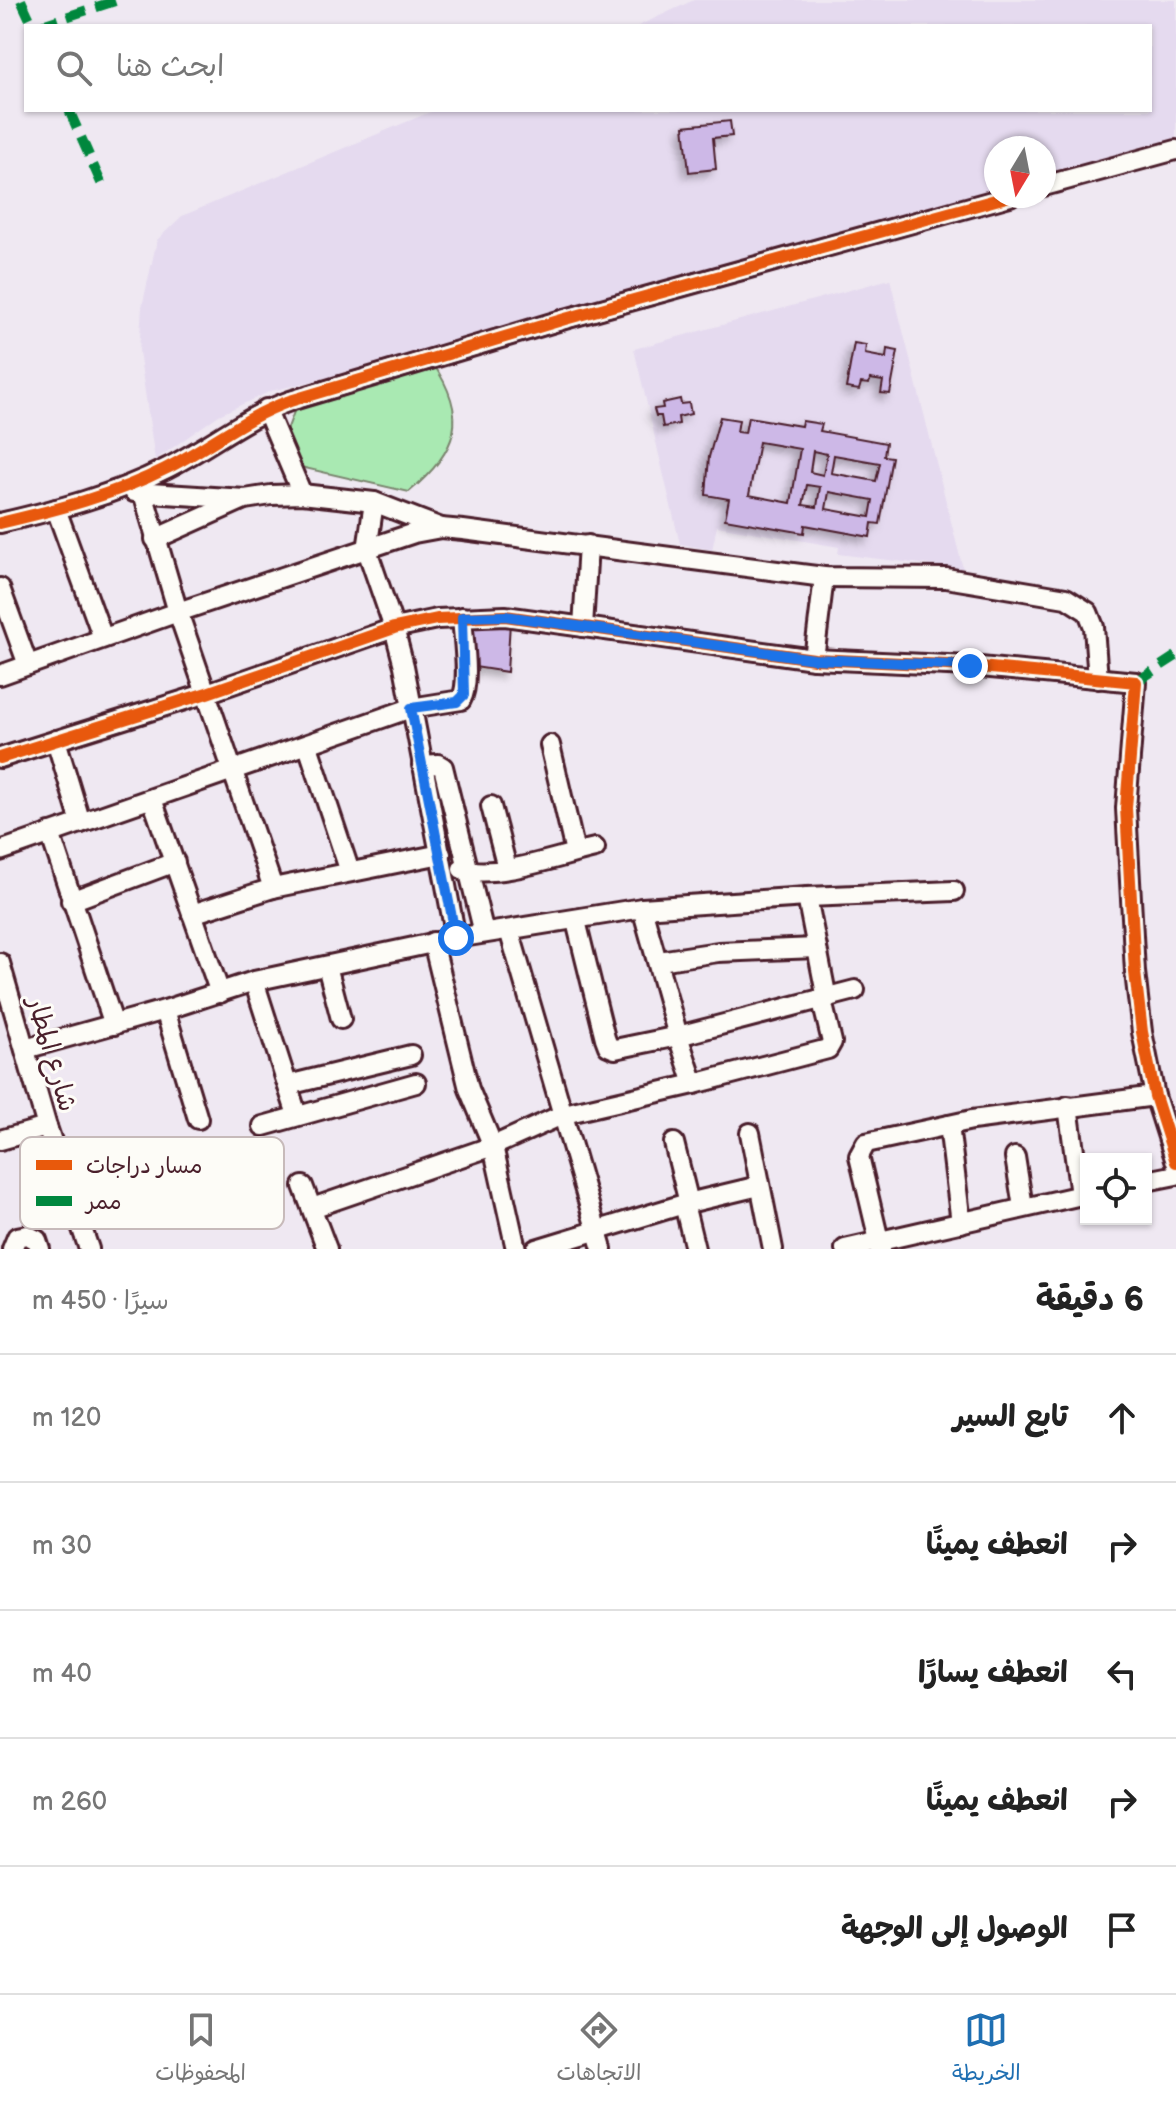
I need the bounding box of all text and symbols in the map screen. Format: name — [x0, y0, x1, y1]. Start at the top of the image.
search box — [24, 24, 1152, 112]
icon: search — [52, 46, 96, 90]
text: ابحث هنا — [116, 49, 224, 85]
north arrow — [984, 136, 1056, 208]
route end — [952, 648, 988, 684]
route start — [438, 920, 474, 956]
street label: شارع المطار — [19, 992, 83, 1116]
legend — [20, 1137, 284, 1229]
text: مسار دراجات — [86, 1153, 202, 1180]
map controls — [1080, 1153, 1152, 1225]
button: locate — [1080, 1153, 1152, 1225]
text: ممر — [84, 1189, 122, 1216]
text: 6 دقيقة — [1036, 1279, 1144, 1320]
text: سيرًا · 450 m — [32, 1286, 169, 1317]
icon: ahead — [1100, 1396, 1144, 1440]
text: تابع السير — [953, 1399, 1068, 1435]
text: 120 m — [32, 1403, 101, 1434]
icon: right — [1100, 1524, 1144, 1568]
text: انعطف يمينًا — [926, 1527, 1068, 1563]
text: 30 m — [32, 1531, 92, 1562]
icon: left — [1100, 1652, 1144, 1696]
text: انعطف يسارًا — [918, 1655, 1068, 1691]
text: 40 m — [32, 1659, 92, 1690]
icon: right — [1100, 1780, 1144, 1824]
text: انعطف يمينًا — [926, 1783, 1068, 1819]
text: 260 m — [32, 1787, 107, 1818]
icon: arrive — [1100, 1908, 1144, 1952]
text: الوصول إلى الوجهة — [841, 1911, 1068, 1947]
tab: المحفوظات — [155, 2008, 246, 2092]
tab: الاتجاهات — [557, 2008, 641, 2092]
tab: الخريطة — [952, 2008, 1021, 2092]

